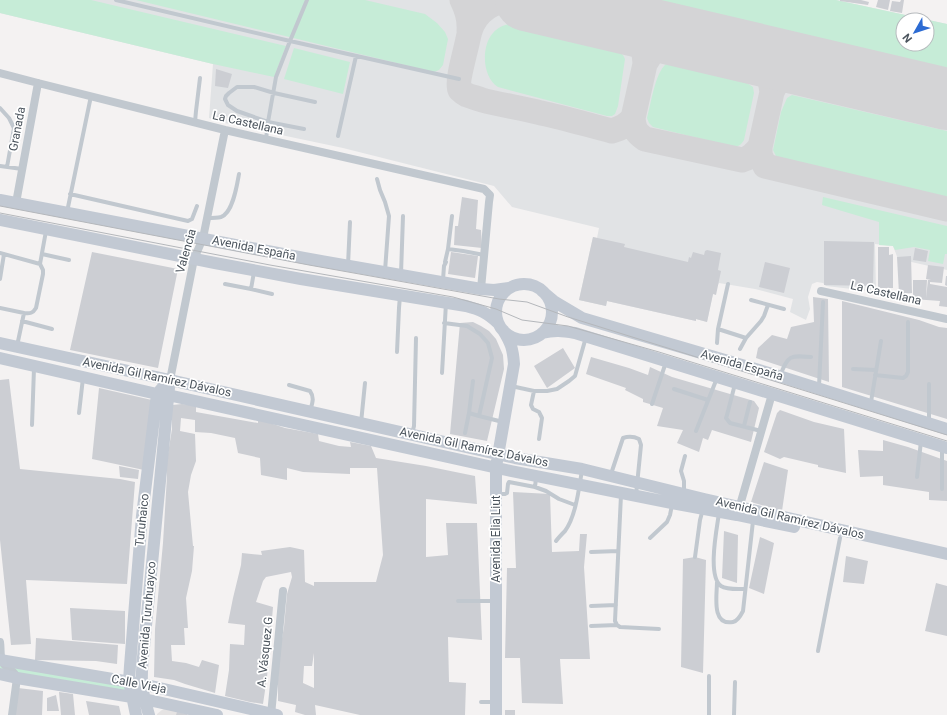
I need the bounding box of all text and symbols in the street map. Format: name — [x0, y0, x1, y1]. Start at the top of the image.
north arrow — [895, 12, 935, 52]
text: N — [900, 31, 915, 45]
street label: Granada — [6, 106, 28, 152]
street label: La Castellana — [211, 108, 285, 138]
street label: Valencia — [173, 227, 199, 275]
street label: Avenida España — [211, 233, 297, 263]
street label: La Castellana — [849, 278, 923, 308]
street label: Avenida España — [699, 347, 785, 383]
street label: Avenida Gil Ramírez Dávalos — [81, 354, 233, 400]
street label: Avenida Gil Ramírez Dávalos — [398, 424, 550, 470]
street label: Turuhaico — [132, 493, 152, 547]
street label: Avenida Gil Ramírez Dávalos — [715, 494, 865, 542]
street label: Avenida Elia Liut — [489, 495, 503, 583]
street label: Avenida Turuhuayco — [135, 561, 159, 669]
street label: A. Vásquez G — [254, 616, 276, 688]
street label: Calle Vieja — [110, 672, 168, 696]

